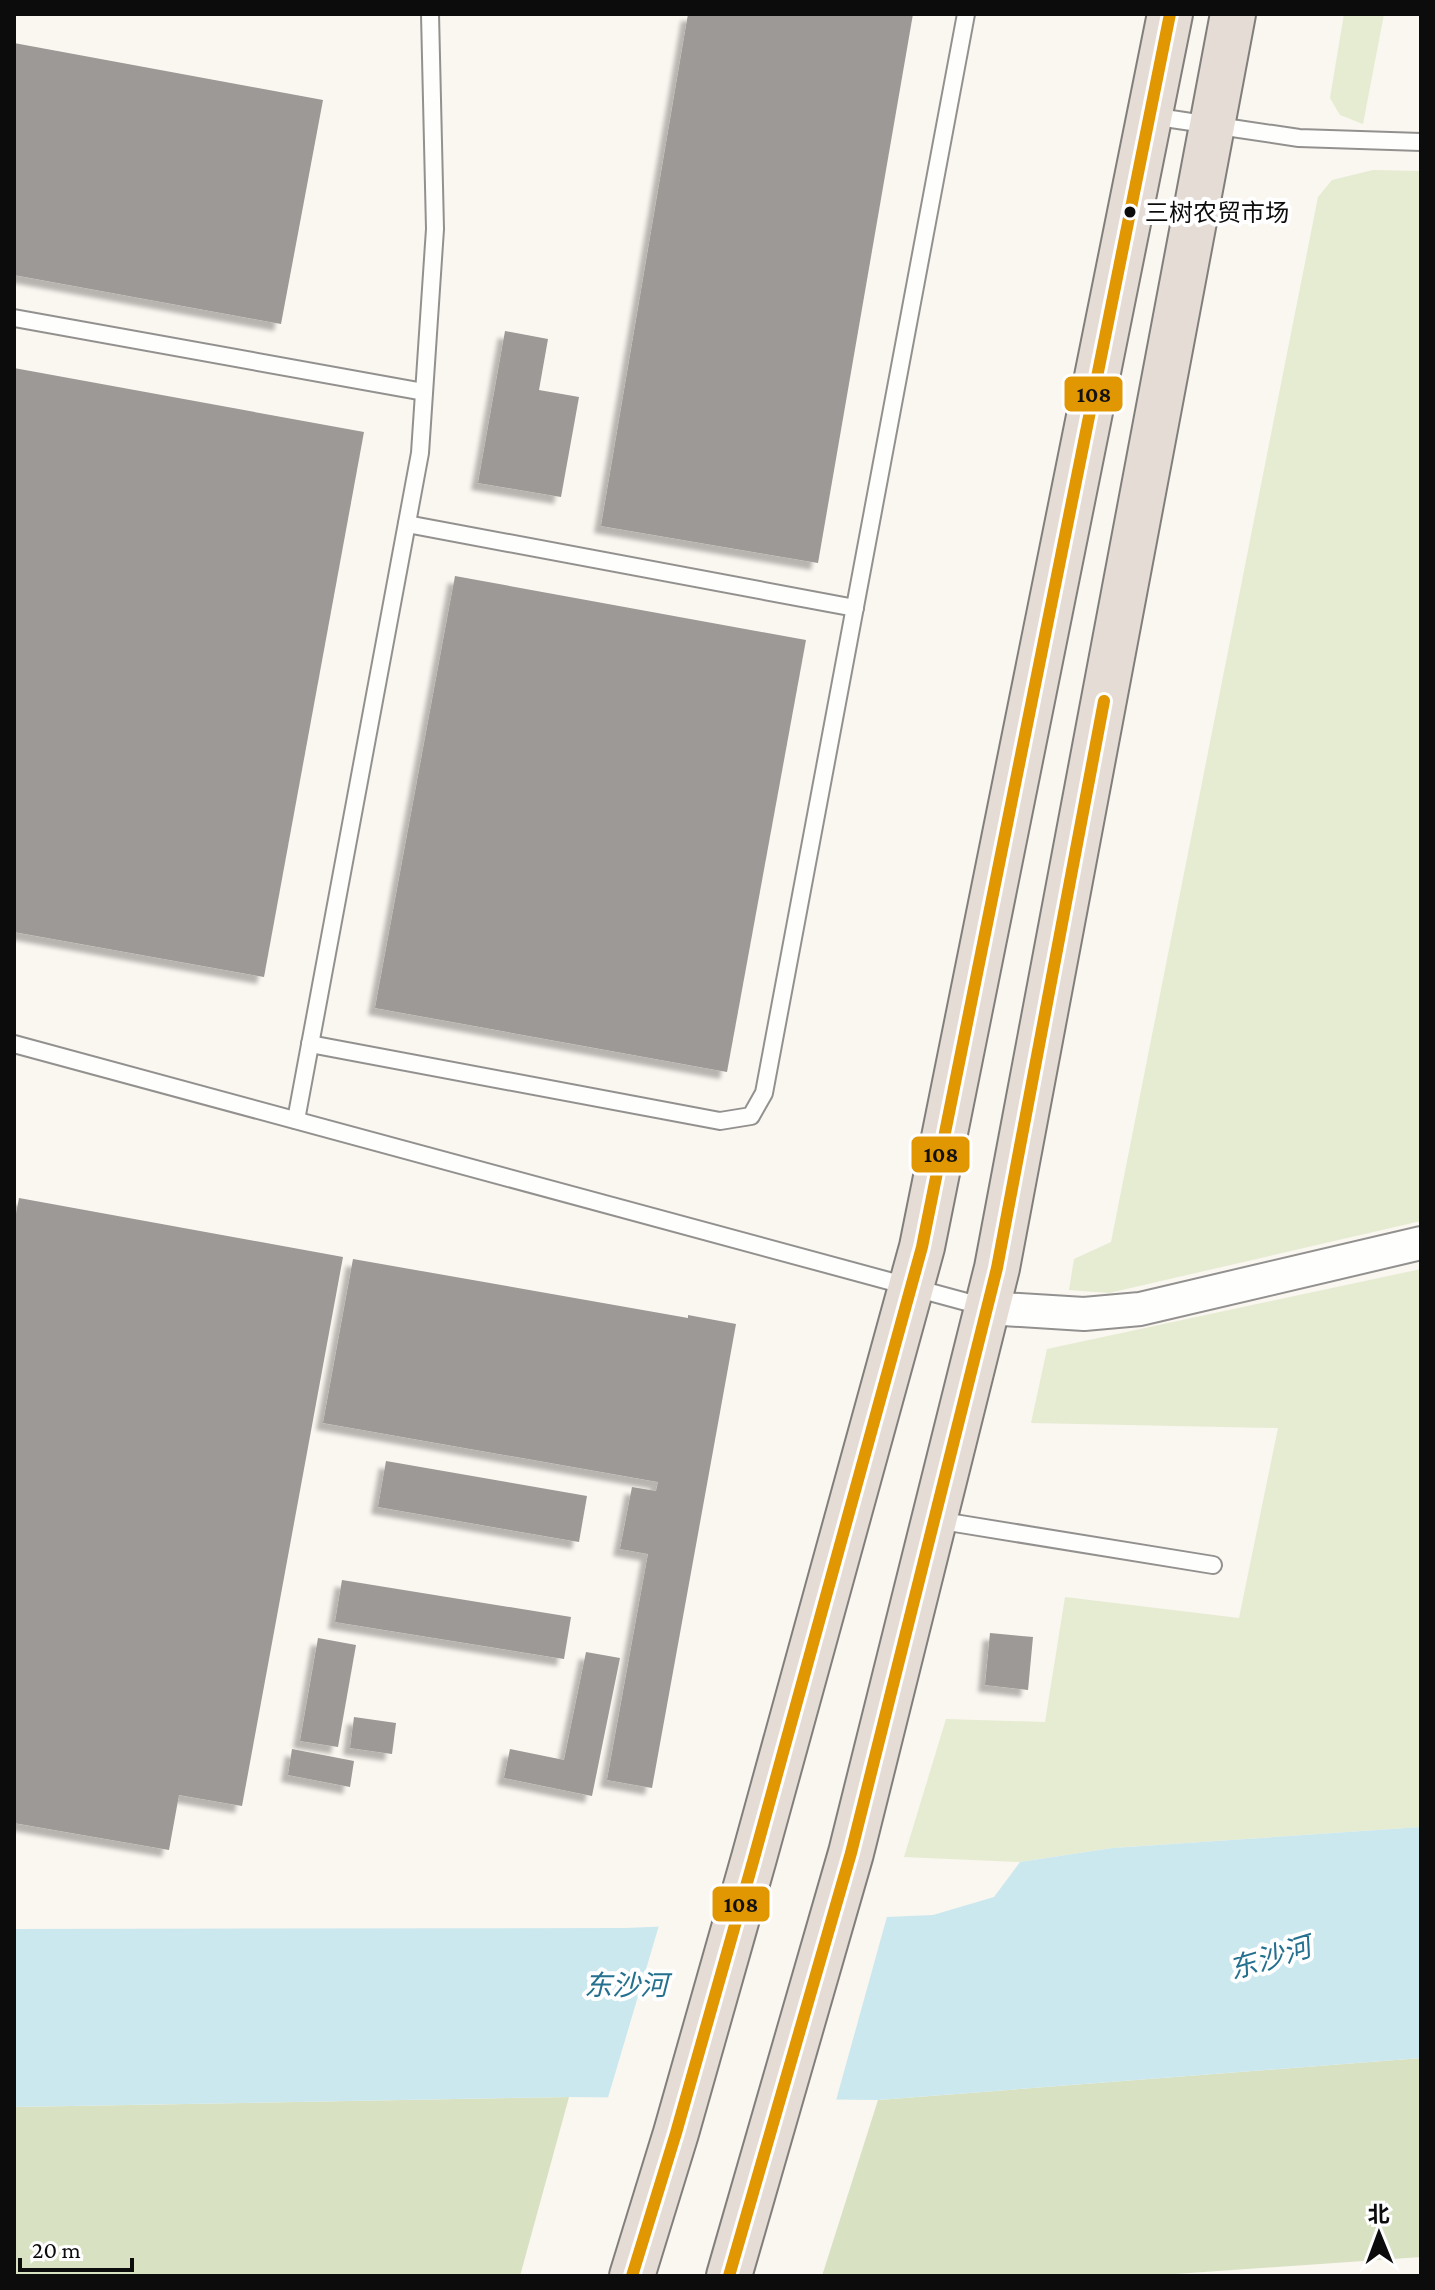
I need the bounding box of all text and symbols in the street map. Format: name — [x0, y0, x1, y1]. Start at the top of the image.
place label: 三树农贸市场 — [1145, 199, 1289, 226]
marker: 三树农贸市场 — [1122, 204, 1138, 220]
line badge: 108 — [1063, 375, 1124, 413]
text: 108 — [1077, 382, 1111, 407]
line badge: 108 — [910, 1135, 971, 1174]
text: 108 — [924, 1142, 958, 1167]
line badge: 108 — [711, 1885, 771, 1923]
text: 108 — [724, 1892, 758, 1917]
water label: 东沙河 — [1225, 1929, 1319, 1985]
water label: 东沙河 — [584, 1970, 673, 2001]
north arrow — [1339, 2194, 1419, 2274]
text: 北 — [1367, 2202, 1390, 2227]
scale bar — [20, 2222, 132, 2272]
text: 20 m — [32, 2236, 81, 2263]

